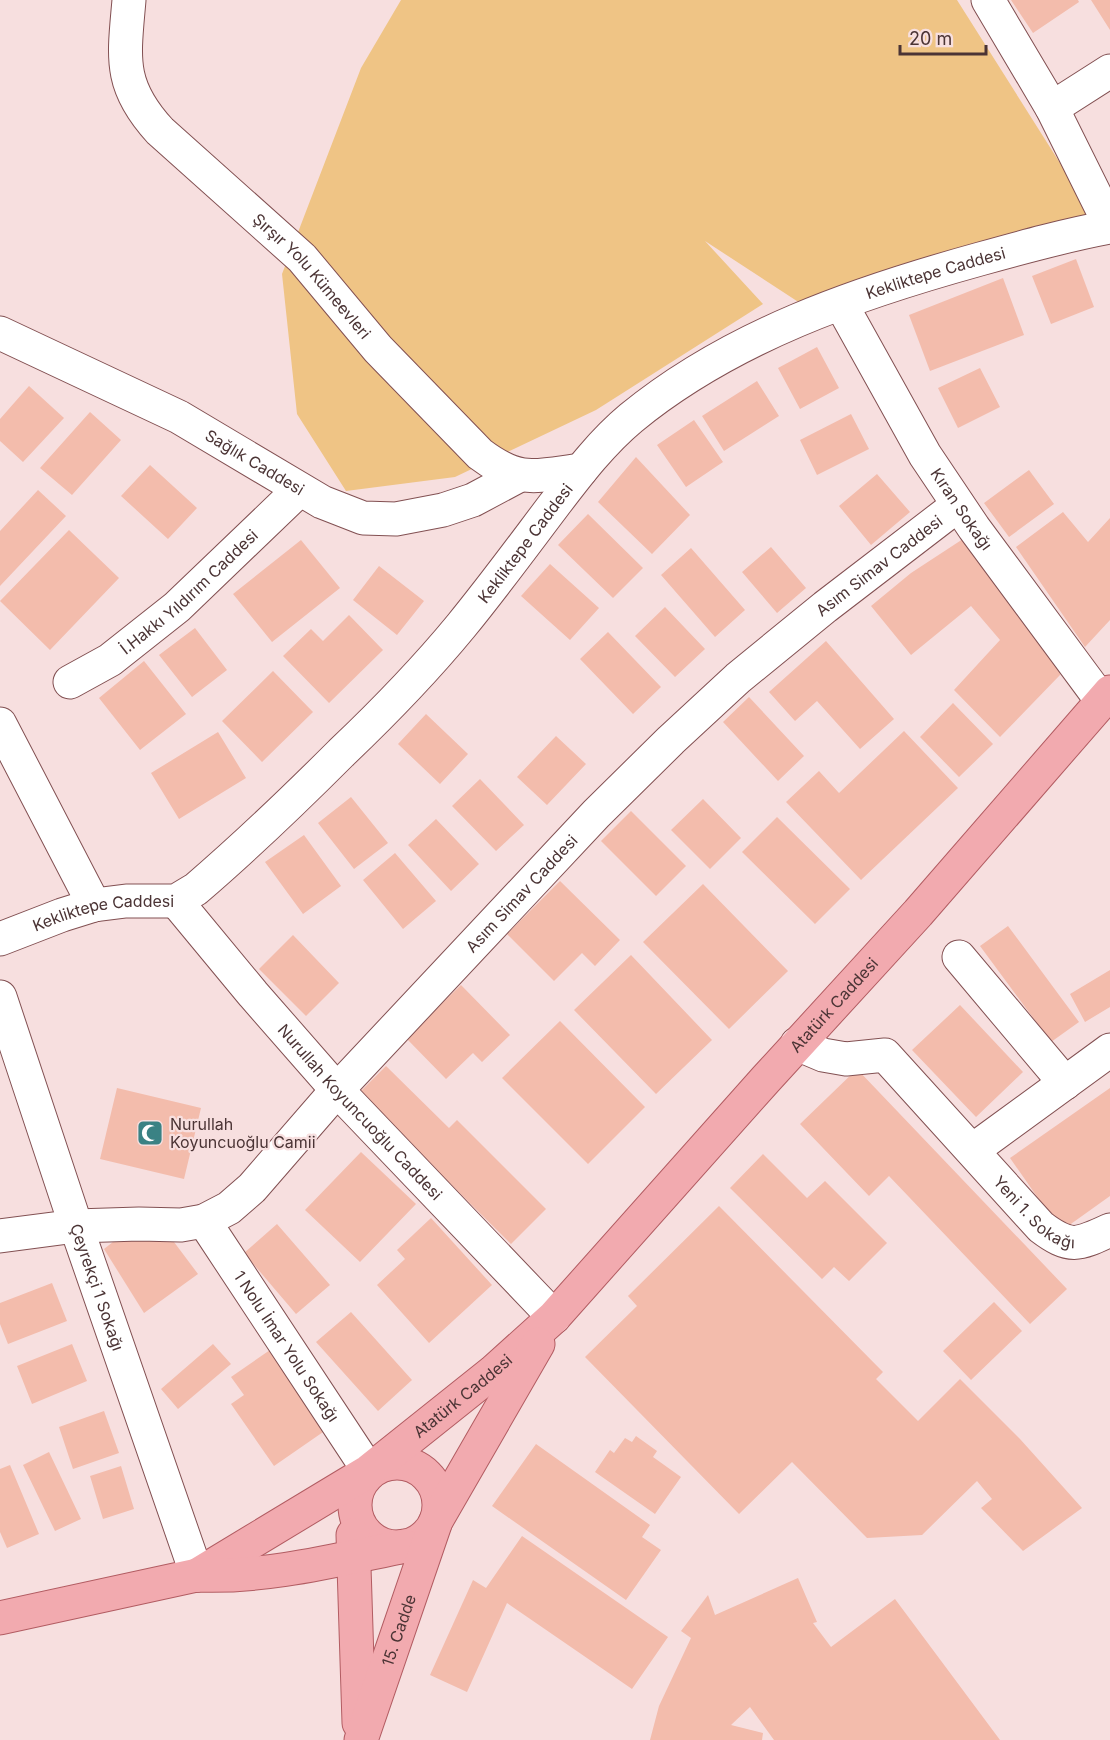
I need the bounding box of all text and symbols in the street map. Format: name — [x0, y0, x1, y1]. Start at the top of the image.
scale bar — [900, 18, 986, 56]
text: 20 m — [909, 28, 952, 49]
street label: Şırşır Yolu Kümeevleri — [249, 209, 375, 343]
street label: Kekliktepe Caddesi — [863, 242, 1007, 303]
street label: Sağlık Caddesi — [202, 425, 308, 499]
street label: Kıran Sokağı — [927, 464, 997, 554]
street label: Kekliktepe Caddesi — [473, 479, 577, 607]
street label: Asım Simav Caddesi — [812, 511, 946, 620]
street label: İ.Hakkı Yıldırım Caddesi — [116, 525, 262, 658]
street label: Asım Simav Caddesi — [461, 830, 582, 956]
street label: Kekliktepe Caddesi — [30, 891, 174, 935]
street label: Atatürk Caddesi — [786, 953, 882, 1056]
street label: Nurullah Koyuncuoğlu Caddesi — [274, 1020, 447, 1204]
place label: Nurullah Koyuncuoğlu Camii — [170, 1114, 316, 1152]
mosque icon: Nurullah Koyuncuoğlu Camii — [135, 1118, 165, 1148]
street label: Yeni 1. Sokağı — [989, 1172, 1075, 1252]
street label: Çeyrekçi 1 Sokağı — [66, 1221, 128, 1353]
street label: 1 Nolu İmar Yolu Sokağı — [230, 1267, 344, 1425]
street label: Atatürk Caddesi — [409, 1350, 516, 1442]
street label: 15. Cadde — [377, 1592, 420, 1669]

